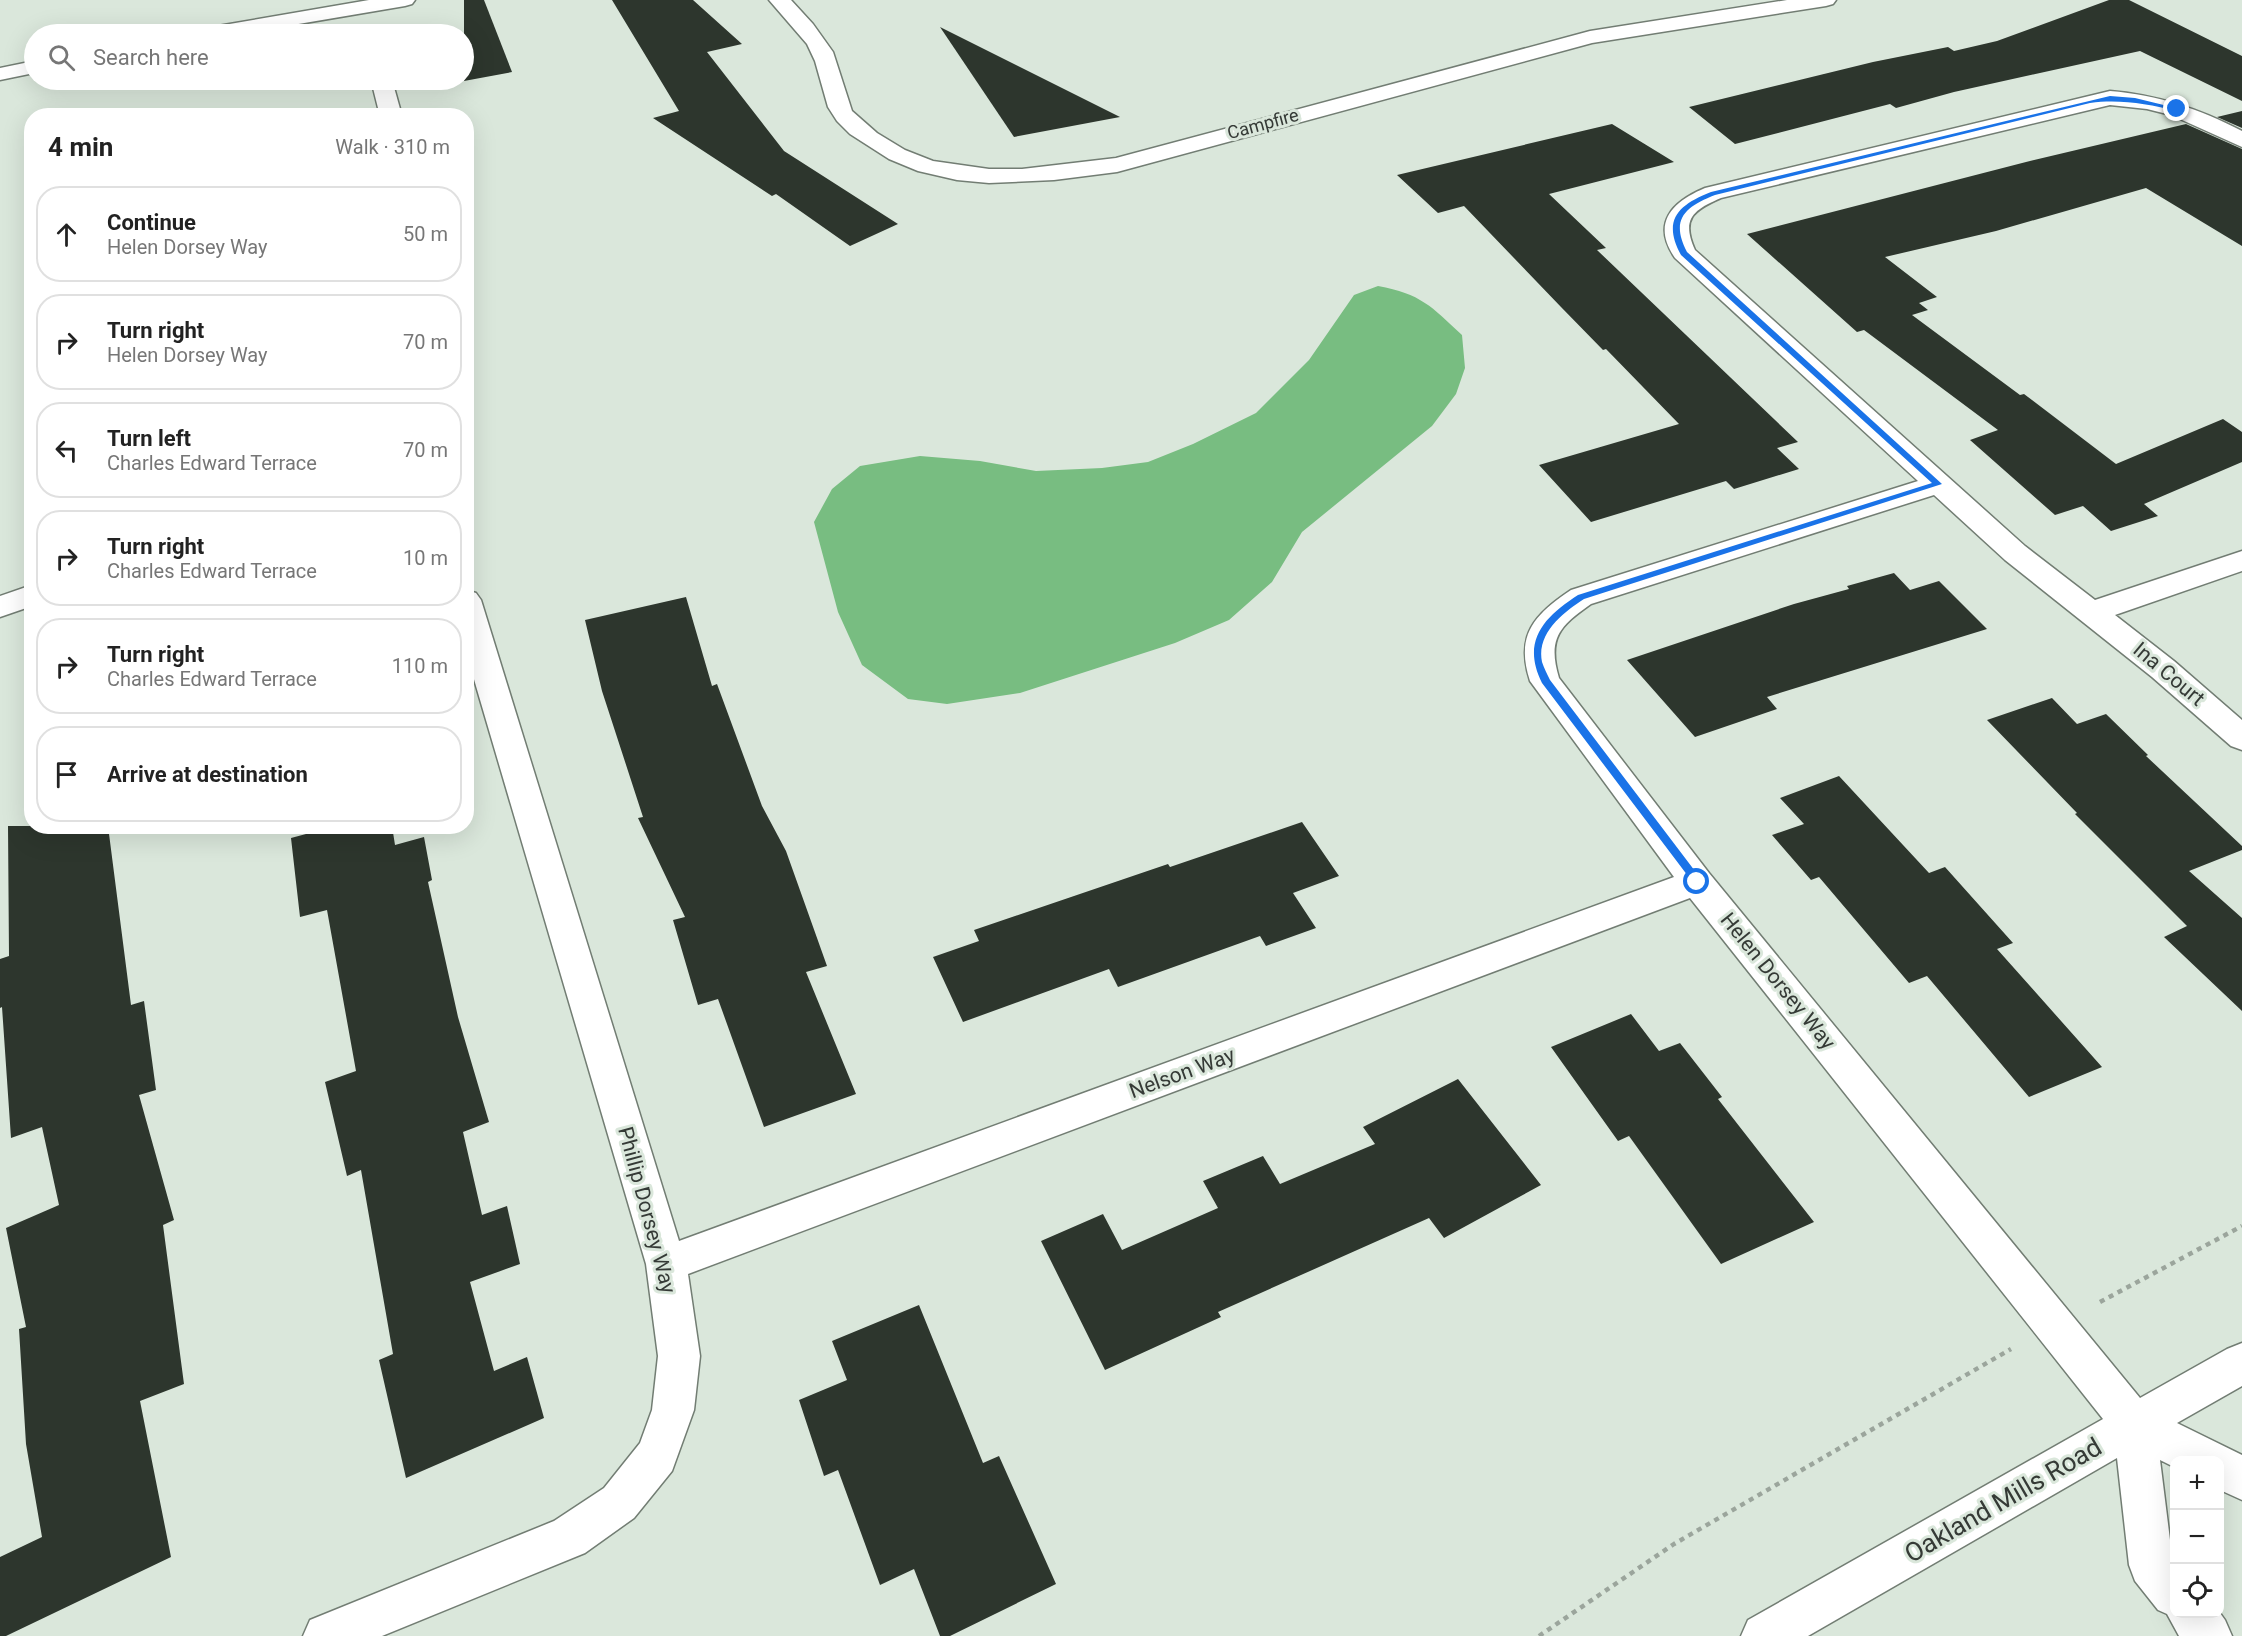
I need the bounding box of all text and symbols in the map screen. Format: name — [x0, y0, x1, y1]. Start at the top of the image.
search box — [24, 24, 474, 90]
icon: search — [45, 41, 78, 74]
text: Search here — [93, 45, 209, 70]
route end — [2163, 95, 2189, 121]
street label: Campfire — [1225, 104, 1301, 143]
text: 4 min — [48, 132, 113, 162]
text: Walk · 310 m — [335, 135, 450, 159]
text: Continue — [107, 210, 196, 235]
icon: ahead — [50, 218, 83, 251]
text: 50 m — [403, 222, 448, 246]
text: Helen Dorsey Way — [107, 235, 268, 259]
text: Turn right — [107, 318, 204, 343]
icon: right — [50, 326, 83, 359]
text: 70 m — [403, 330, 448, 354]
text: Helen Dorsey Way — [107, 343, 268, 367]
text: Turn left — [107, 426, 191, 451]
icon: left — [50, 434, 83, 467]
text: 70 m — [403, 438, 448, 462]
text: Charles Edward Terrace — [107, 451, 317, 475]
text: Turn right — [107, 534, 204, 559]
icon: right — [50, 542, 83, 575]
text: 10 m — [403, 546, 448, 570]
text: Charles Edward Terrace — [107, 559, 317, 583]
street label: Ina Court — [2128, 637, 2210, 711]
text: Turn right — [107, 642, 204, 667]
icon: right — [50, 650, 83, 683]
text: 110 m — [392, 654, 448, 678]
text: Charles Edward Terrace — [107, 667, 317, 691]
icon: arrive — [50, 758, 83, 791]
text: Arrive at destination — [107, 762, 308, 787]
route start — [1683, 868, 1709, 894]
street label: Helen Dorsey Way — [1716, 908, 1840, 1054]
street label: Nelson Way — [1126, 1043, 1238, 1103]
street label: Phillip Dorsey Way — [613, 1124, 681, 1296]
street label: Oakland Mills Road — [1899, 1431, 2107, 1569]
map controls — [2170, 1456, 2224, 1618]
button: + — [2170, 1456, 2224, 1510]
button: − — [2170, 1510, 2224, 1564]
button: locate — [2170, 1564, 2224, 1618]

